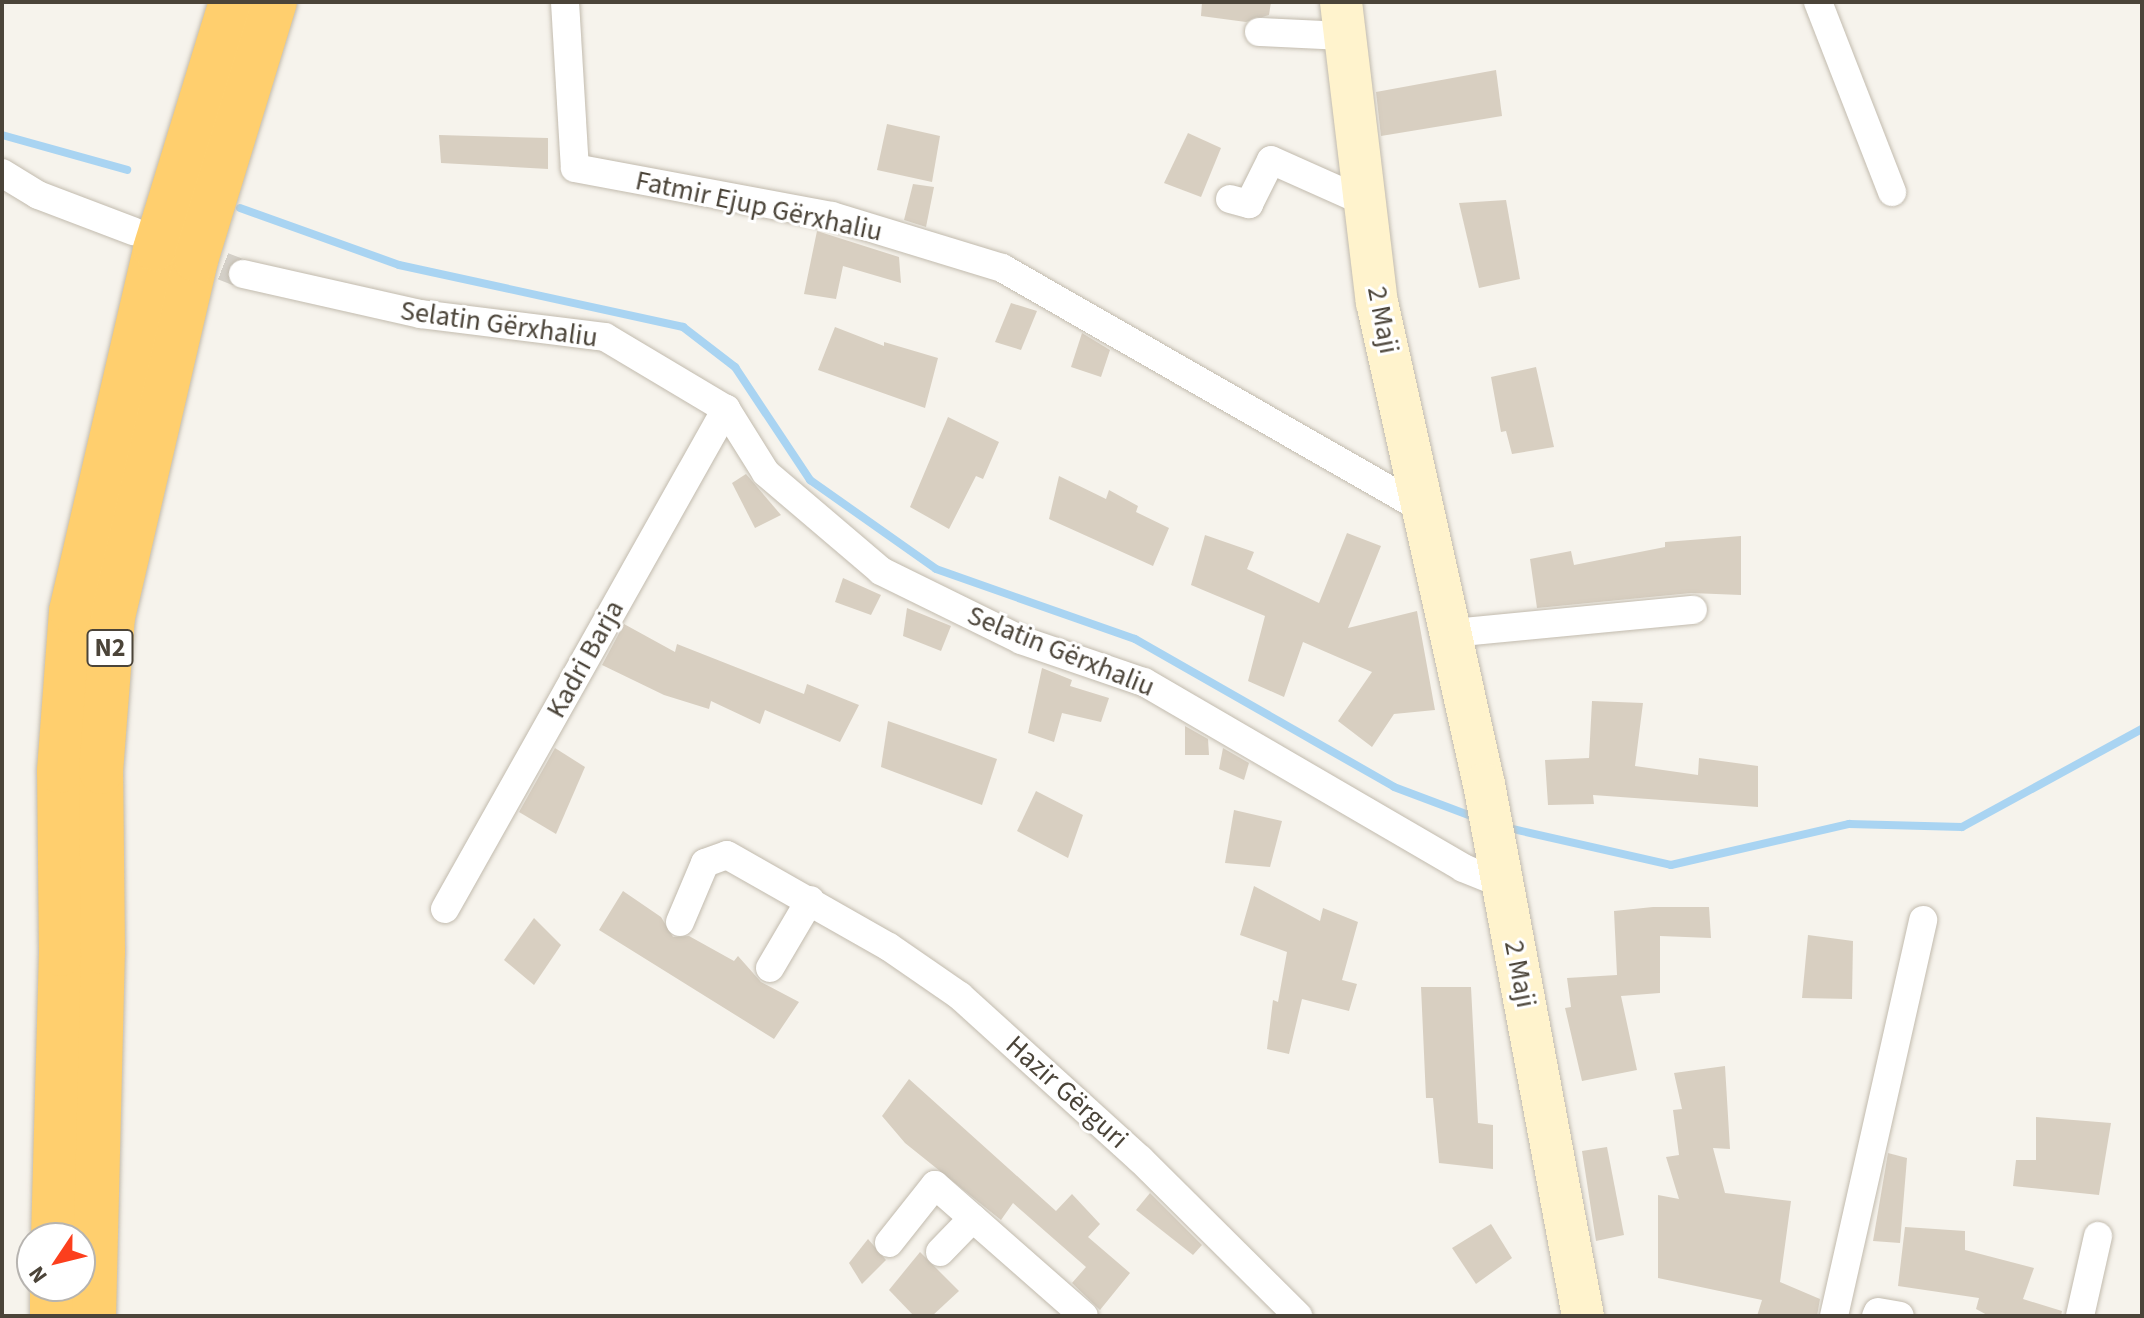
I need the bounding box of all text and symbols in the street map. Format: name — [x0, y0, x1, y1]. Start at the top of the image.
street label: Fatmir Ejup Gërxhaliu — [632, 163, 886, 249]
street label: 2 Maji — [1360, 284, 1406, 356]
street label: Selatin Gërxhaliu — [398, 294, 600, 354]
street label: Kadri Barja — [539, 594, 631, 724]
street label: Selatin Gërxhaliu — [962, 598, 1160, 704]
road number: N2 — [86, 626, 134, 670]
street label: 2 Maji — [1497, 938, 1543, 1010]
street label: Hazir Gërguri — [999, 1028, 1135, 1156]
north arrow — [16, 1222, 96, 1302]
text: N — [21, 1259, 55, 1290]

